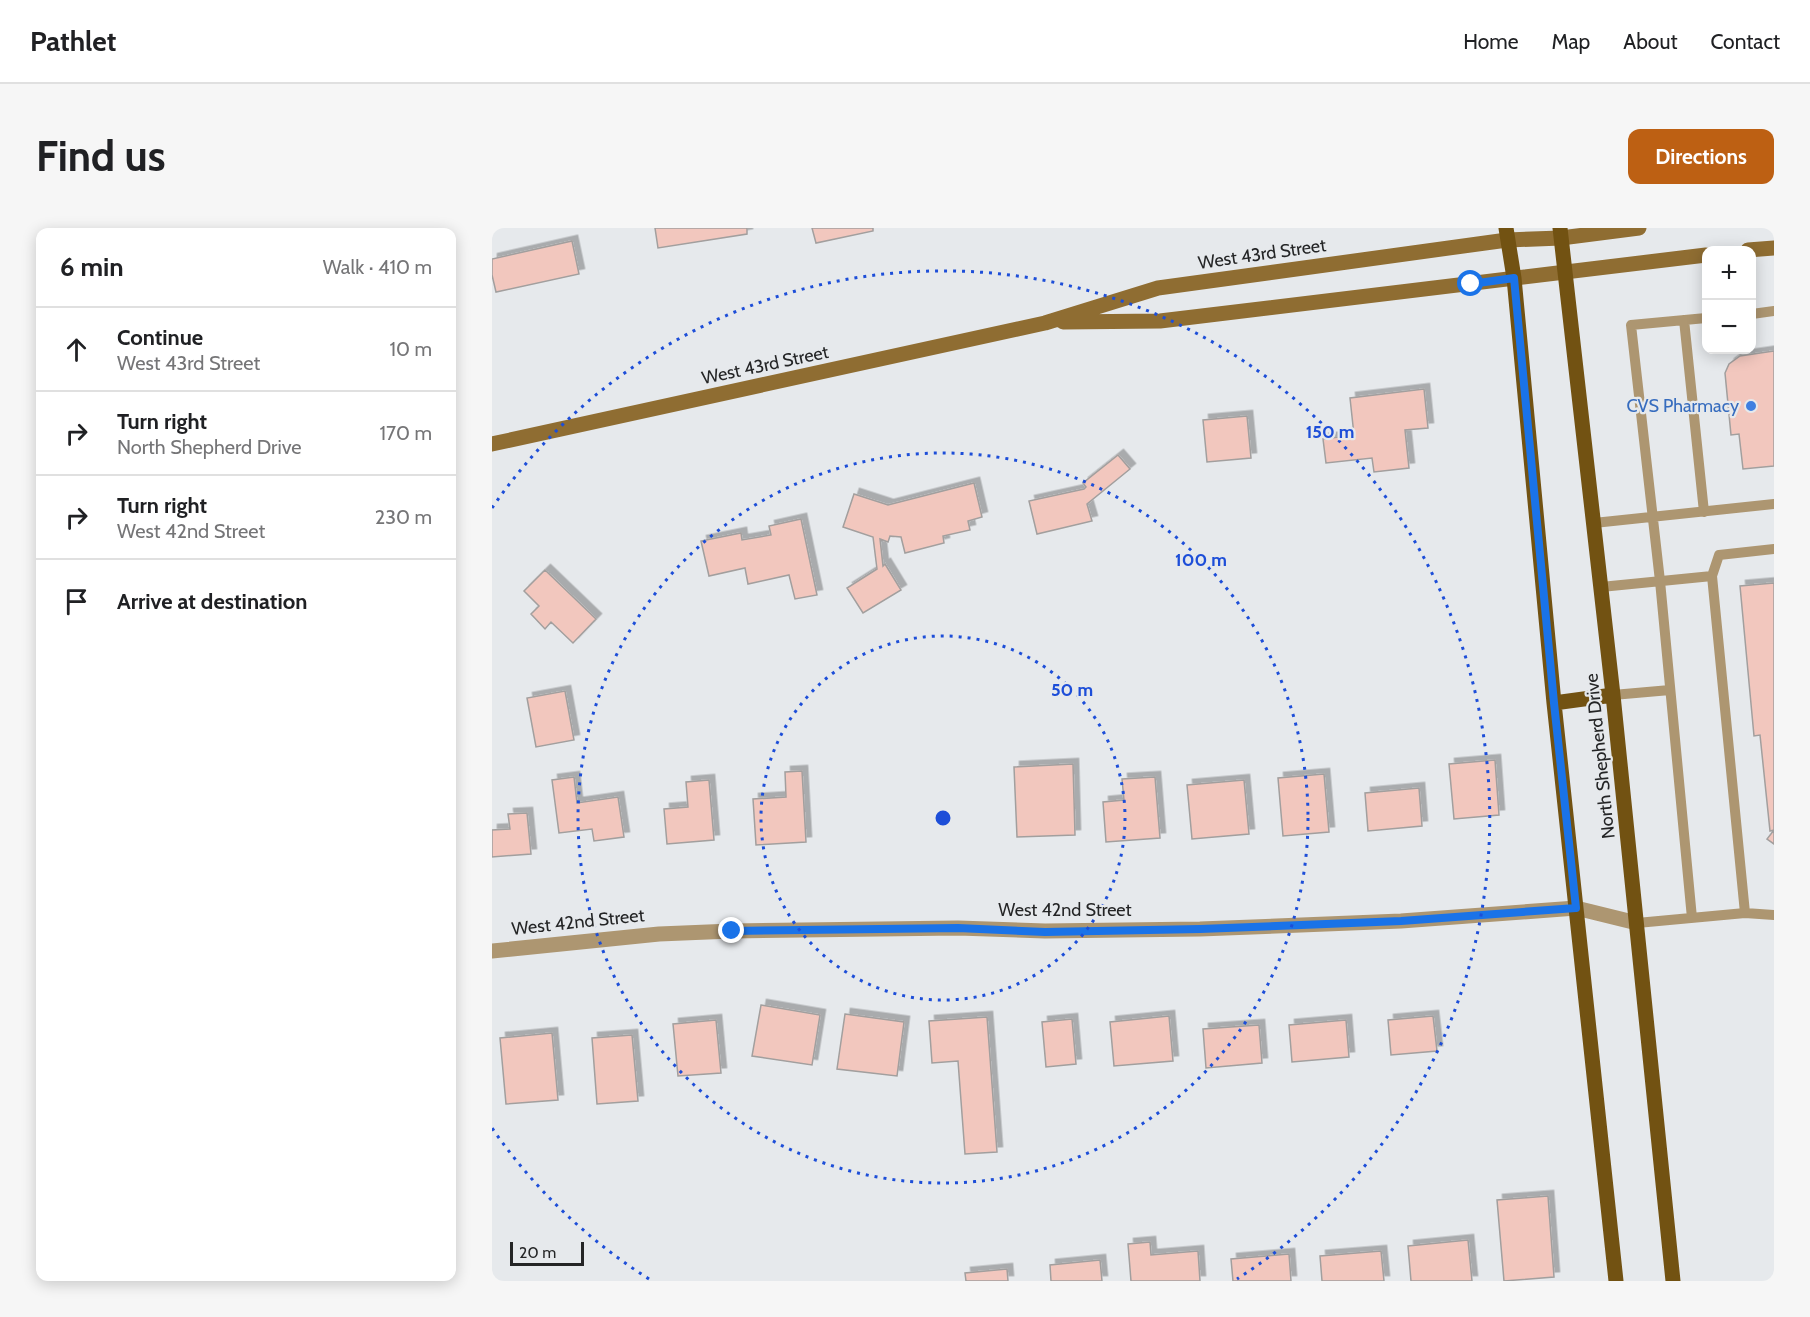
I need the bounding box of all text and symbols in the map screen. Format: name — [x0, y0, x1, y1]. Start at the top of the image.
text: Pathlet — [30, 24, 116, 58]
text: Home — [1463, 29, 1519, 54]
text: Map — [1552, 29, 1590, 54]
text: About — [1623, 29, 1677, 54]
text: Contact — [1710, 29, 1780, 54]
button: Directions — [1628, 129, 1774, 184]
text: Find us — [36, 130, 165, 182]
street label: West 43rd Street — [1197, 234, 1327, 274]
map controls — [1702, 246, 1756, 354]
button: + — [1702, 246, 1756, 300]
text: 6 min — [60, 251, 124, 283]
text: Walk · 410 m — [323, 255, 432, 279]
route start — [1457, 270, 1483, 296]
button: − — [1702, 300, 1756, 354]
text: Continue — [117, 324, 203, 351]
icon: ahead — [60, 333, 93, 366]
text: 10 m — [389, 337, 432, 361]
street label: West 43rd Street — [700, 341, 830, 389]
text: West 43rd Street — [117, 351, 260, 375]
place label: CVS Pharmacy — [1626, 395, 1739, 417]
marker: CVS Pharmacy — [1744, 399, 1758, 413]
text: Turn right — [117, 408, 207, 435]
icon: right — [60, 417, 93, 450]
text: 170 m — [380, 421, 432, 445]
text: 150 m — [1306, 421, 1354, 443]
text: North Shepherd Drive — [117, 435, 302, 459]
text: Turn right — [117, 492, 207, 519]
icon: right — [60, 501, 93, 534]
text: 230 m — [375, 505, 432, 529]
text: West 42nd Street — [117, 519, 265, 543]
text: 100 m — [1175, 549, 1227, 571]
icon: arrive — [60, 585, 93, 618]
text: Arrive at destination — [117, 588, 307, 615]
street label: North Shepherd Drive — [1580, 672, 1620, 840]
text: 50 m — [1051, 679, 1093, 701]
centre of rings — [933, 808, 953, 828]
street label: West 42nd Street — [998, 899, 1132, 921]
street label: West 42nd Street — [511, 904, 645, 940]
route end — [718, 917, 744, 943]
scale bar — [510, 1239, 584, 1266]
text: 20 m — [519, 1243, 556, 1262]

